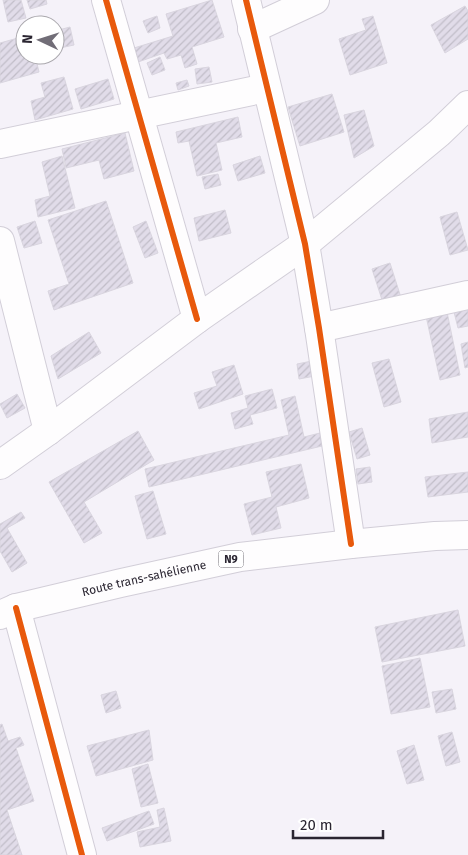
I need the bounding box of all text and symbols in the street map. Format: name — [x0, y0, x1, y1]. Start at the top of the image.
north arrow — [15, 15, 65, 65]
text: N — [19, 34, 36, 44]
road number: N9 — [218, 550, 244, 568]
street label: Route trans-sahélienne — [80, 558, 208, 599]
scale bar — [293, 808, 383, 840]
text: 20 m — [300, 816, 333, 834]

